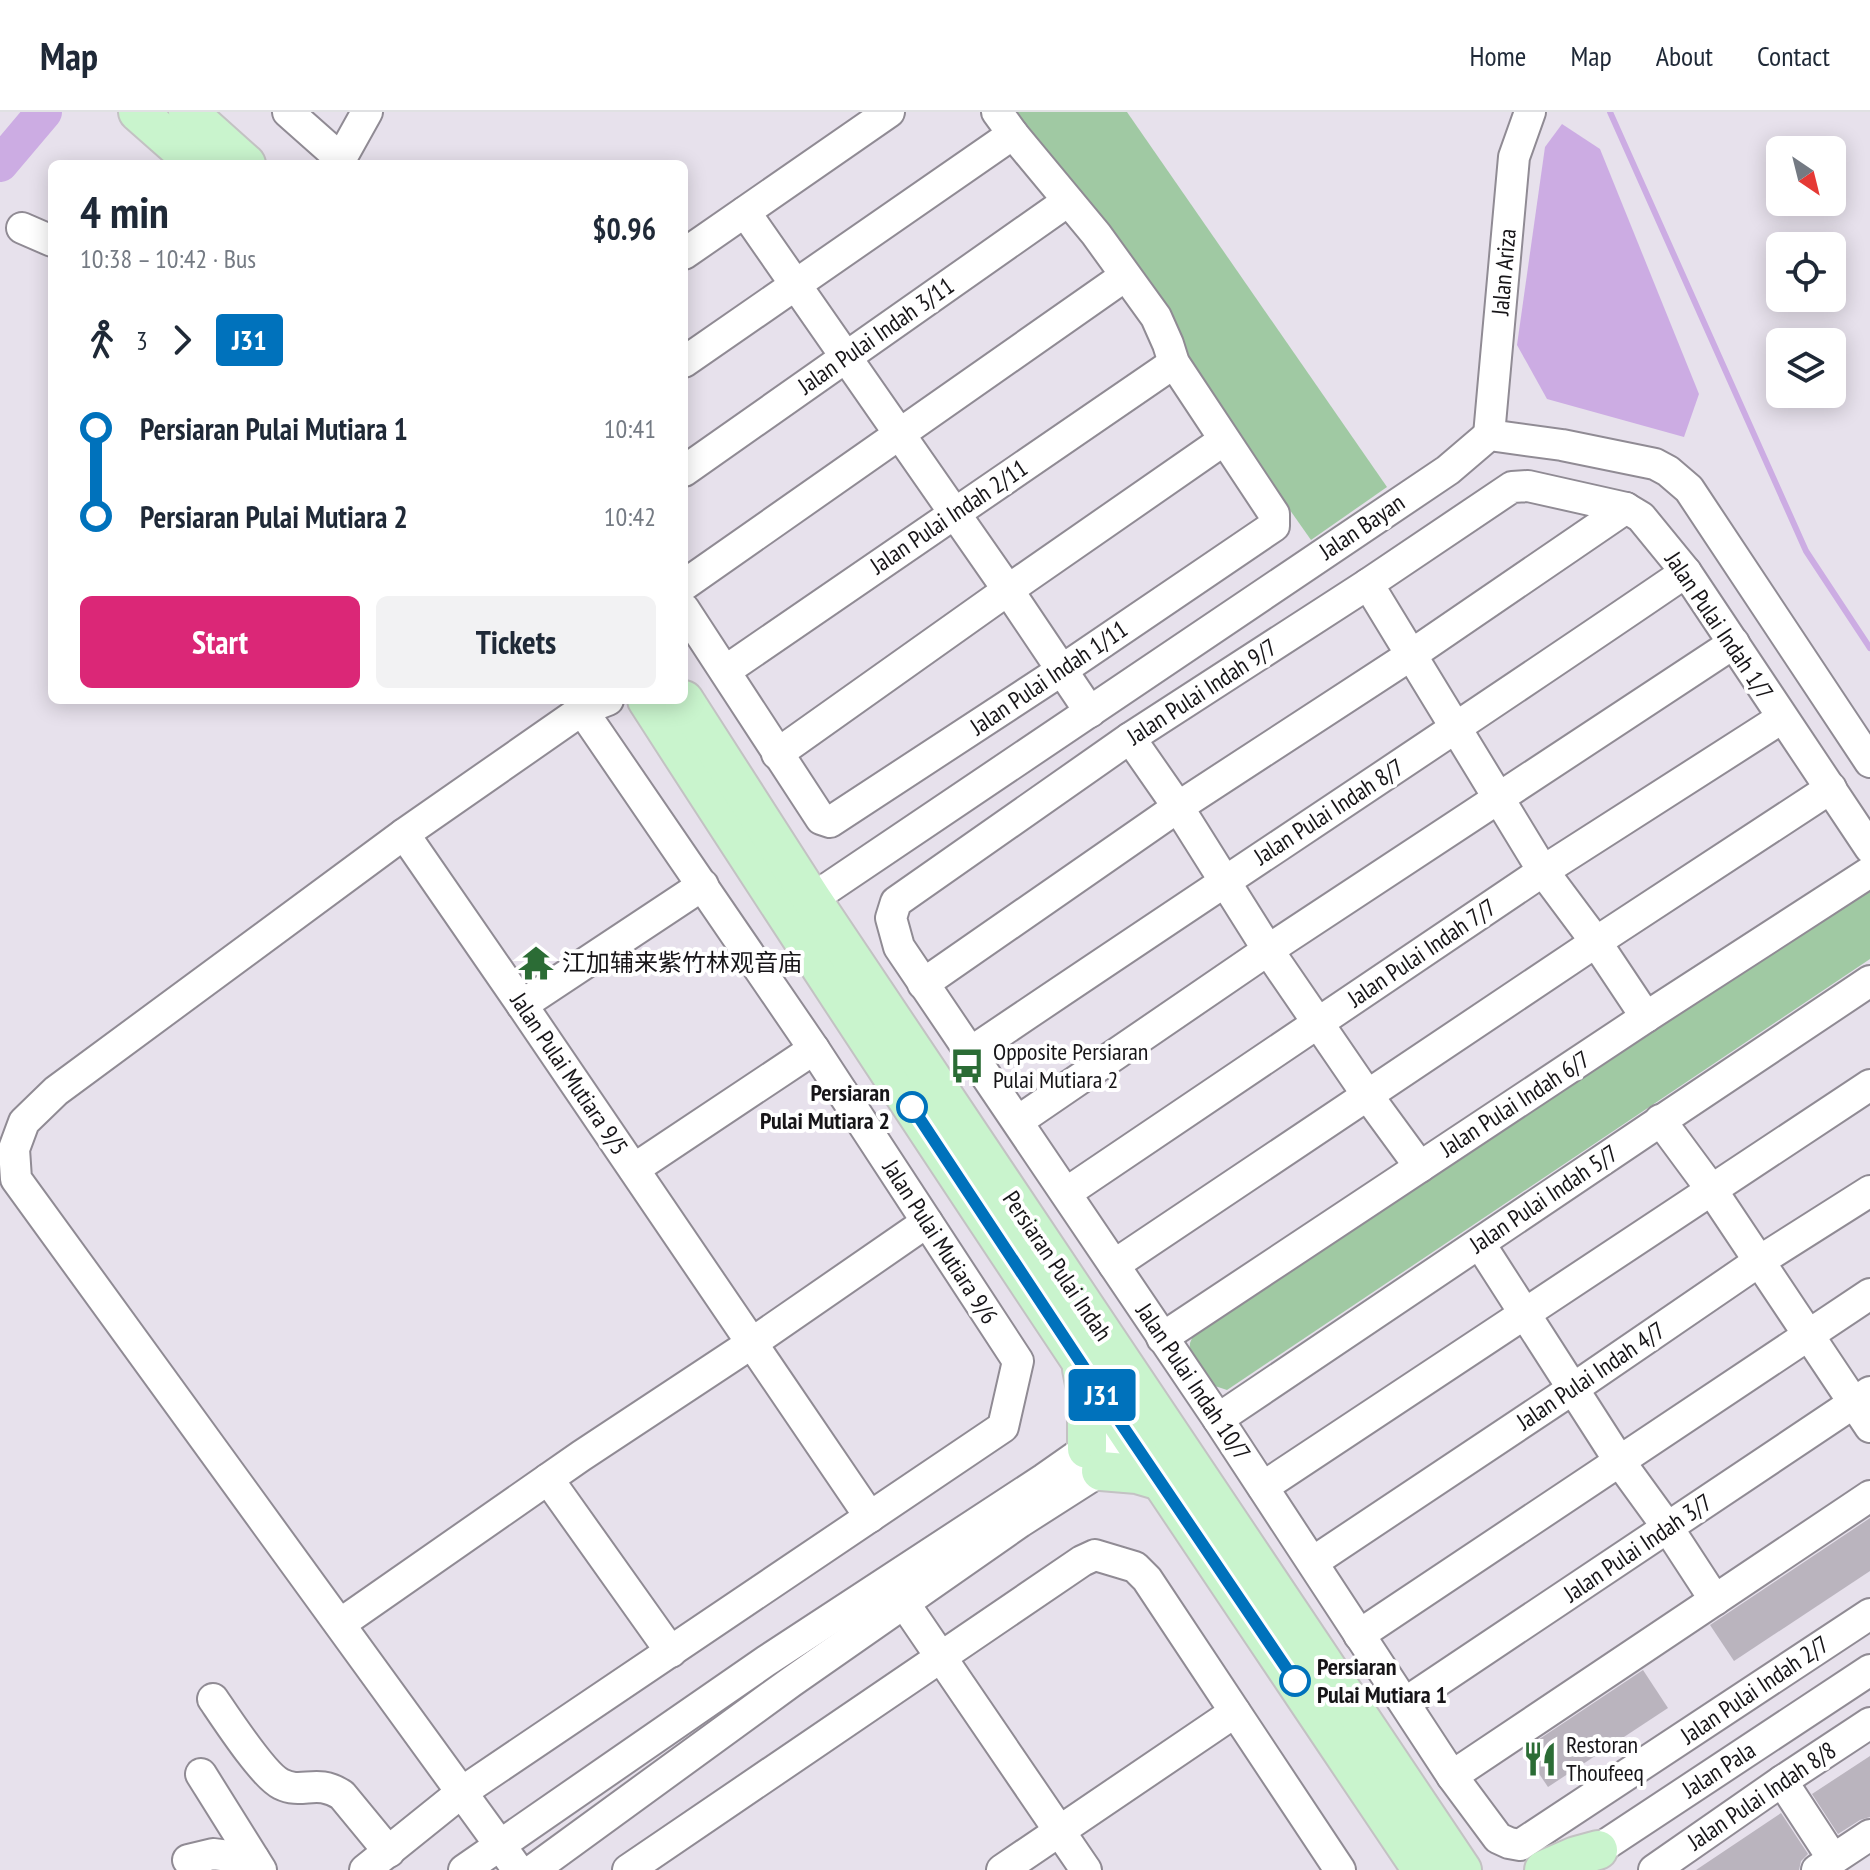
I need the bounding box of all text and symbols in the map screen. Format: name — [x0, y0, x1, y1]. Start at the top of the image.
text: Map — [40, 31, 98, 80]
text: Home — [1470, 37, 1526, 74]
text: Map — [1570, 37, 1612, 74]
text: About — [1656, 37, 1713, 74]
text: Contact — [1757, 37, 1830, 74]
north arrow — [1766, 136, 1846, 216]
map controls — [1766, 136, 1846, 408]
text: 4 min — [80, 183, 169, 240]
text: $0.96 — [592, 209, 656, 248]
street label: Jalan Ariza — [1484, 227, 1523, 318]
button: locate — [1766, 232, 1846, 312]
text: 10:38 – 10:42 · Bus — [80, 242, 256, 275]
street label: Jalan Pulai Indah 3/11 — [791, 270, 960, 401]
icon: walk — [80, 318, 124, 362]
icon: forward — [160, 318, 204, 362]
text: J31 — [232, 321, 267, 358]
text: 3 — [136, 324, 148, 357]
button: layers — [1766, 328, 1846, 408]
text: Persiaran Pulai Mutiara 1 — [140, 409, 408, 448]
text: 10:41 — [604, 412, 656, 445]
street label: Jalan Pulai Indah 2/11 — [863, 452, 1033, 581]
street label: Jalan Bayan — [1312, 487, 1410, 567]
text: Persiaran Pulai Mutiara 2 — [140, 497, 408, 536]
text: 10:42 — [604, 500, 656, 533]
street label: Jalan Pulai Indah 1/7 — [1658, 545, 1781, 706]
button: Start — [80, 596, 360, 688]
button: Tickets — [376, 596, 656, 688]
street label: Jalan Pulai Indah 1/11 — [963, 613, 1133, 742]
street label: Jalan Pulai Indah 9/7 — [1120, 632, 1283, 752]
street label: Jalan Pulai Indah 8/7 — [1247, 752, 1410, 872]
street label: Jalan Pulai Indah 7/7 — [1341, 891, 1502, 1014]
temple icon: 江加辅来紫竹林观音庙 — [517, 944, 555, 982]
place label: 江加辅来紫竹林观音庙 — [562, 947, 802, 978]
street label: Jalan Pulai Mutiara 9/5 — [503, 986, 635, 1161]
place label: Opposite Persiaran Pulai Mutiara 2 — [993, 1036, 1148, 1095]
street label: Jalan Pulai Indah 6/7 — [1433, 1044, 1596, 1164]
bus stop icon: Opposite Persiaran Pulai Mutiara 2 — [948, 1047, 986, 1085]
place label: Persiaran Pulai Mutiara 2 — [760, 1077, 890, 1136]
marker: Persiaran Pulai Mutiara 2 — [897, 1092, 927, 1122]
street label: Jalan Pulai Indah 5/7 — [1463, 1137, 1624, 1260]
street label: Jalan Pulai Mutiara 9/6 — [875, 1153, 1005, 1330]
street label: Persiaran Pulai Indah — [996, 1185, 1119, 1347]
street label: Jalan Pulai Indah 10/7 — [1129, 1296, 1258, 1466]
street label: Jalan Pulai Indah 4/7 — [1510, 1314, 1671, 1437]
line badge: J31 — [1056, 1369, 1148, 1421]
text: J31 — [1085, 1376, 1119, 1413]
street label: Jalan Pulai Indah 3/7 — [1557, 1486, 1718, 1609]
street label: Jalan Pulai Indah 2/7 — [1674, 1628, 1835, 1751]
place label: Persiaran Pulai Mutiara 1 — [1317, 1651, 1447, 1710]
marker: Persiaran Pulai Mutiara 1 — [1280, 1666, 1310, 1696]
place label: Restoran Thoufeeq — [1566, 1729, 1644, 1788]
street label: Jalan Pala — [1675, 1734, 1761, 1805]
street label: Jalan Pulai Indah 8/8 — [1681, 1734, 1842, 1857]
restaurant icon: Restoran Thoufeeq — [1521, 1740, 1559, 1778]

